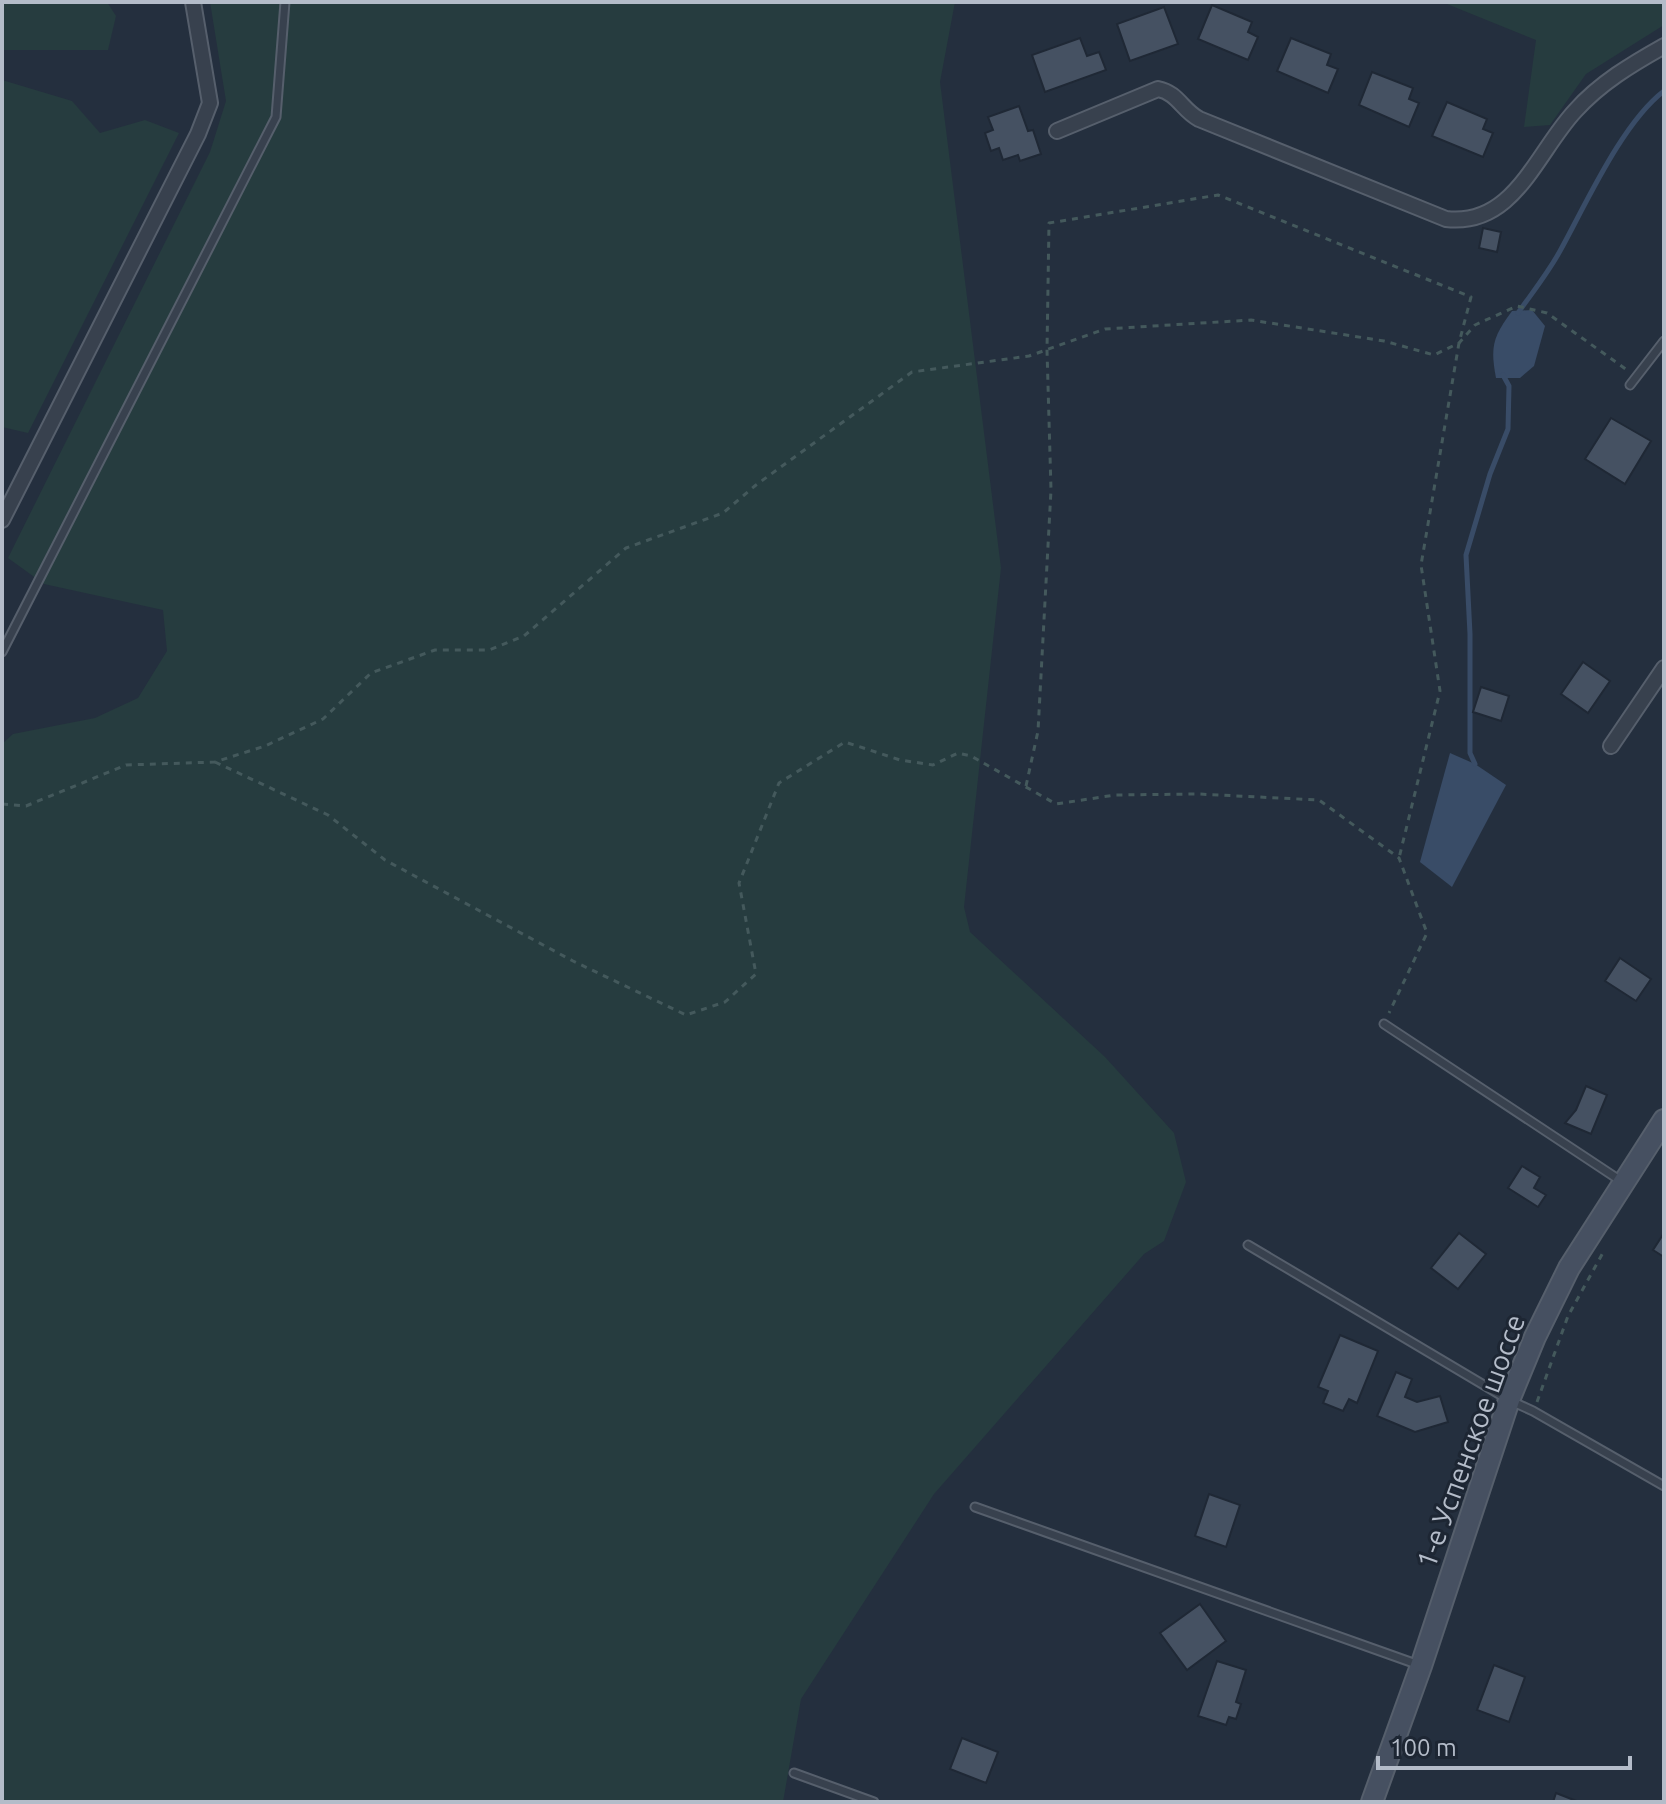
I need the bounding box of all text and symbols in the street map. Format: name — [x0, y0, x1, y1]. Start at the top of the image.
street label: 1-е Успенское шоссе — [1410, 1310, 1530, 1572]
scale bar — [1378, 1720, 1630, 1770]
text: 100 m — [1390, 1734, 1457, 1761]

